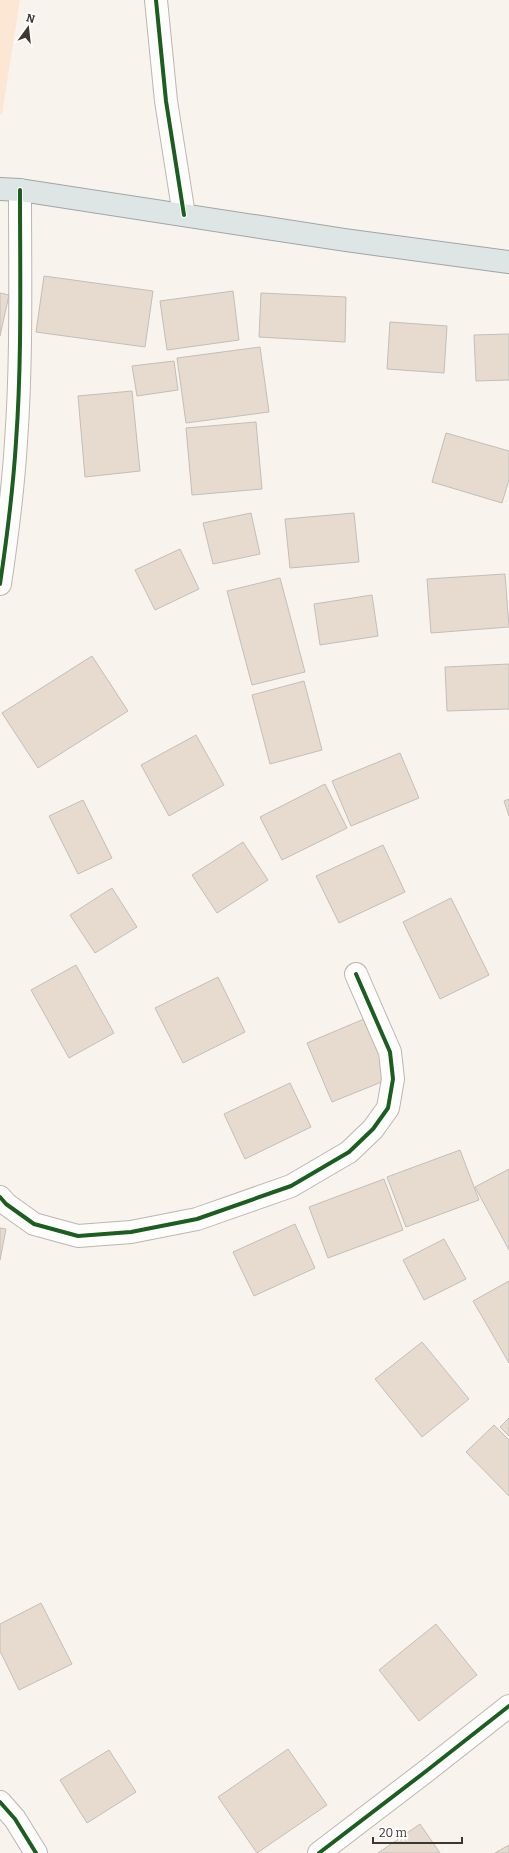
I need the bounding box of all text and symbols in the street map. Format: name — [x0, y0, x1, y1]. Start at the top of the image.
north arrow — [8, 8, 48, 48]
text: N — [25, 11, 37, 26]
scale bar — [373, 1819, 462, 1845]
text: 20 m — [379, 1826, 408, 1840]

